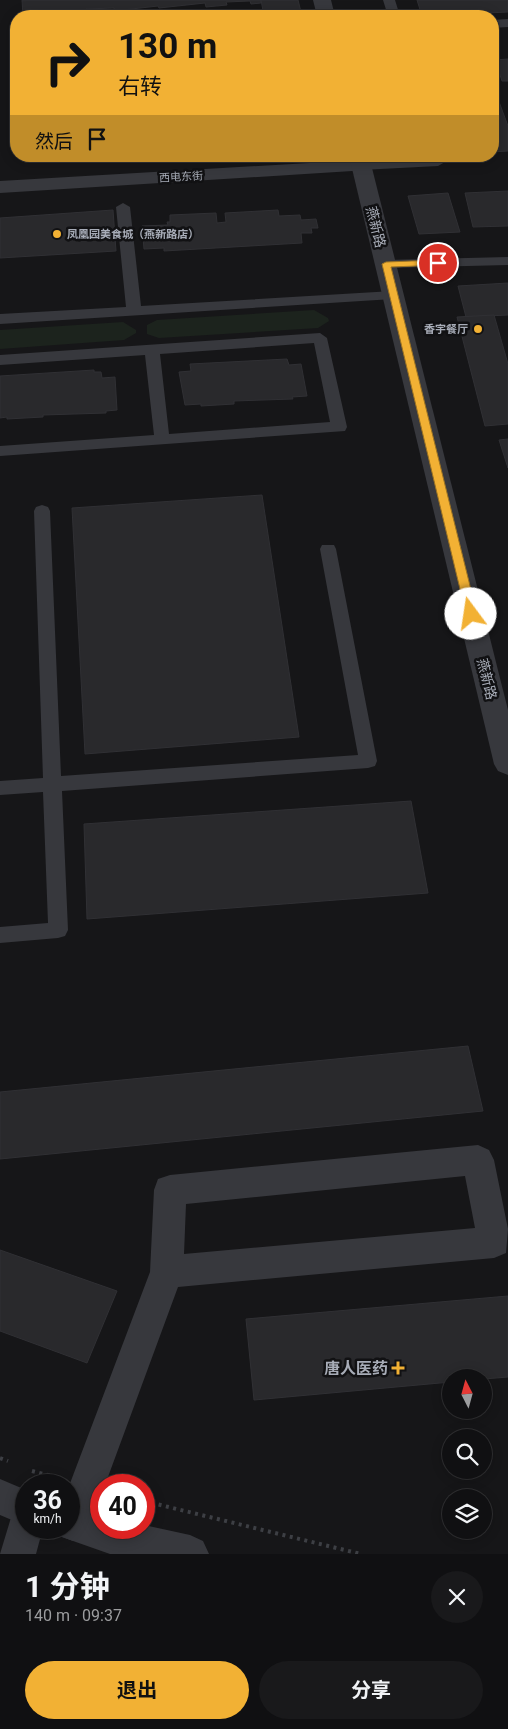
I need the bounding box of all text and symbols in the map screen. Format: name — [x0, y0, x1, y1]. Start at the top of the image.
text: 130 m — [118, 26, 217, 67]
icon: right — [35, 30, 100, 95]
text: 右转 — [118, 74, 162, 99]
icon: arrive — [83, 125, 111, 153]
text: 然后 — [35, 130, 73, 153]
street label: 西电东街 — [159, 169, 203, 185]
street label: 燕新路 — [363, 205, 389, 249]
marker: 凤凰园美食城（燕新路店） — [51, 228, 63, 240]
place label: 凤凰园美食城（燕新路店） — [67, 228, 199, 241]
pin — [417, 242, 459, 284]
icon: arrive — [424, 249, 452, 277]
place label: 香宇餐厅 — [424, 323, 468, 336]
marker: 香宇餐厅 — [472, 323, 484, 335]
position arrow — [444, 587, 496, 639]
street label: 燕新路 — [474, 657, 500, 701]
place label: 唐人医药 — [324, 1359, 388, 1378]
marker: 唐人医药 — [392, 1362, 404, 1374]
north arrow — [442, 1369, 492, 1419]
map controls — [442, 1369, 492, 1539]
button: search — [442, 1429, 492, 1479]
speed limit sign: 40 — [90, 1474, 155, 1539]
text: 36 — [33, 1486, 62, 1515]
button: layers — [442, 1489, 492, 1539]
text: km/h — [33, 1512, 62, 1526]
text: 1 分钟 — [25, 1569, 110, 1604]
button: close — [431, 1571, 483, 1623]
text: 140 m · 09:37 — [25, 1606, 122, 1625]
button: 退出 — [25, 1661, 249, 1719]
button: 分享 — [259, 1661, 483, 1719]

